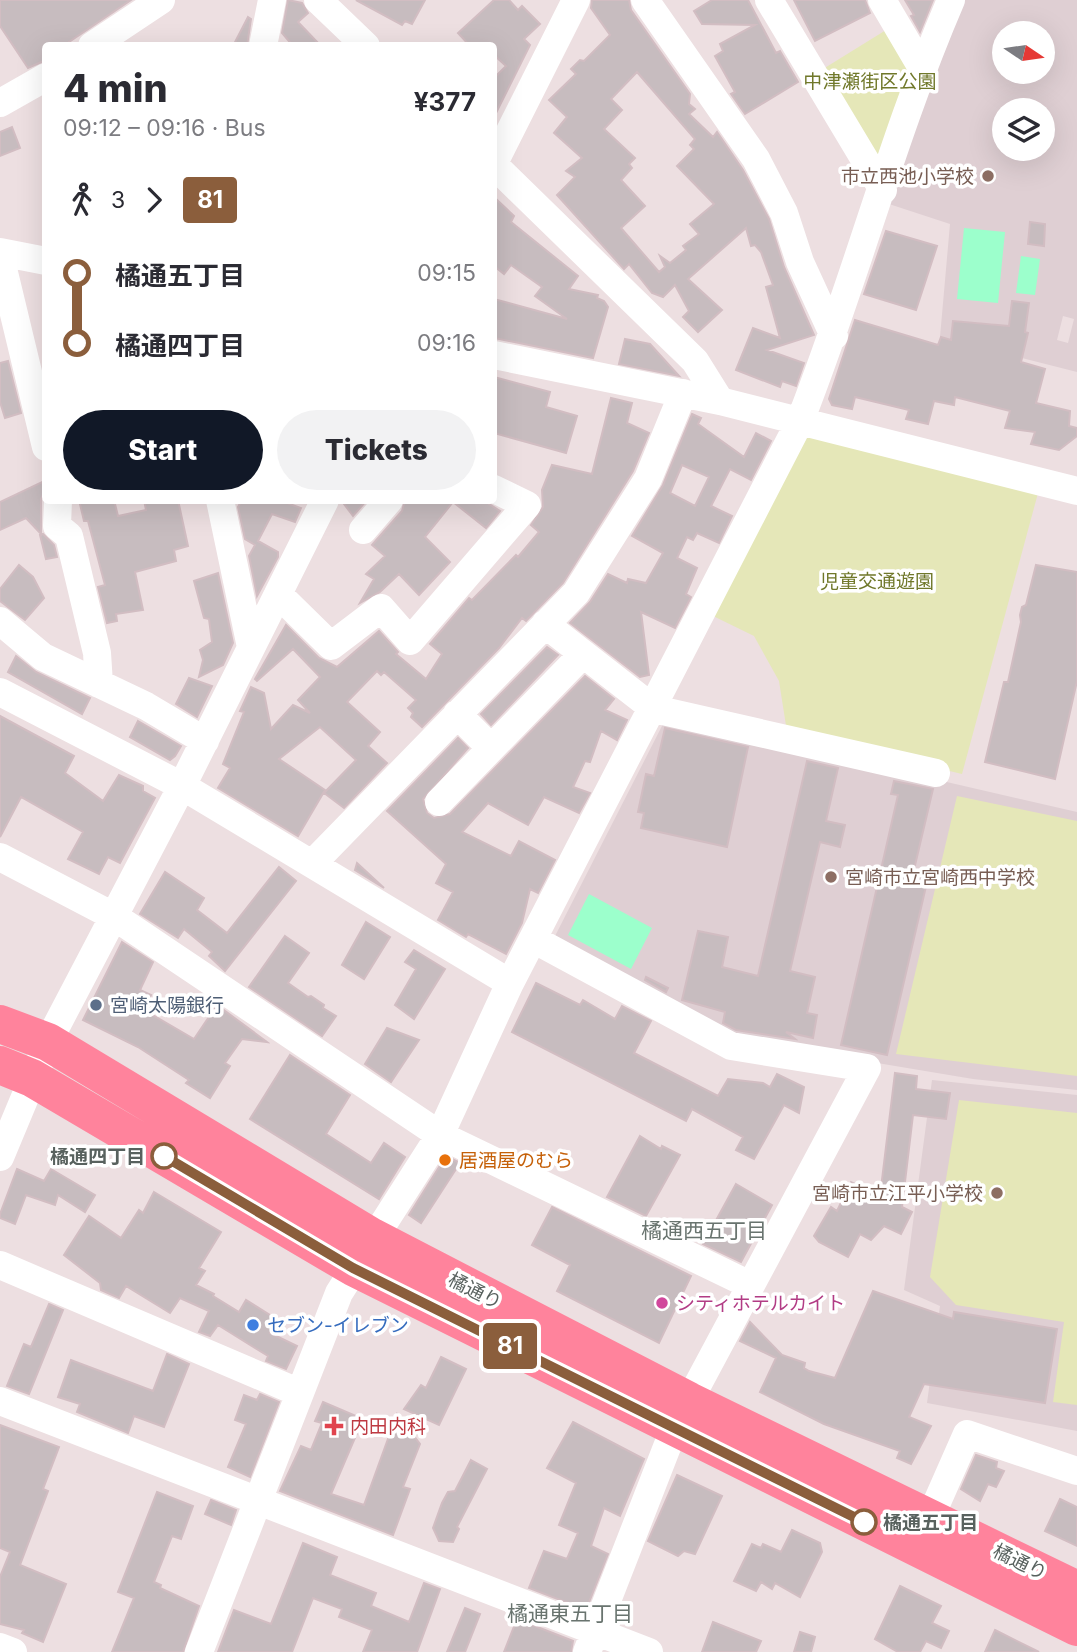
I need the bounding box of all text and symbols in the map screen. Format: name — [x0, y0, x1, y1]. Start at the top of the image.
north arrow — [992, 21, 1055, 84]
map controls — [992, 21, 1055, 161]
text: 4 min — [63, 65, 168, 111]
park label: 中津瀬街区公園 — [803, 70, 937, 93]
text: ¥377 — [414, 86, 476, 117]
button: layers — [992, 98, 1055, 161]
text: 09:12 – 09:16 · Bus — [63, 114, 266, 142]
place label: 市立西池小学校 — [841, 165, 974, 188]
marker: 市立西池小学校 — [980, 168, 996, 184]
icon: walk — [63, 181, 101, 219]
icon: forward — [135, 181, 173, 219]
text: 81 — [197, 185, 223, 214]
text: 3 — [111, 186, 125, 214]
text: 09:15 — [417, 259, 476, 287]
text: 橘通五丁目 — [115, 260, 245, 291]
text: 09:16 — [417, 329, 476, 357]
text: 橘通四丁目 — [115, 330, 245, 361]
button: Start — [63, 410, 263, 490]
button: Tickets — [277, 410, 476, 490]
park label: 児童交通遊園 — [820, 570, 934, 593]
place label: 宮崎市立宮崎西中学校 — [845, 866, 1035, 889]
marker: 宮崎市立宮崎西中学校 — [823, 869, 839, 885]
place label: 宮崎太陽銀行 — [110, 994, 224, 1017]
marker: 宮崎太陽銀行 — [88, 997, 104, 1013]
marker: 橘通四丁目 — [151, 1143, 177, 1169]
place label: 橘通四丁目 — [50, 1145, 145, 1168]
place label: 居酒屋のむら — [459, 1149, 573, 1172]
marker: 居酒屋のむら — [437, 1152, 453, 1168]
place label: 宮崎市立江平小学校 — [812, 1182, 983, 1205]
marker: 宮崎市立江平小学校 — [989, 1185, 1005, 1201]
district label: 橘通西五丁目 — [641, 1218, 767, 1243]
street label: 橘通り — [444, 1268, 506, 1314]
place label: シティホテルカイト — [676, 1292, 845, 1315]
marker: シティホテルカイト — [654, 1295, 670, 1311]
place label: セブン-イレブン — [267, 1314, 409, 1337]
marker: セブン-イレブン — [245, 1317, 261, 1333]
line badge: 81 — [478, 1323, 542, 1369]
text: 81 — [497, 1331, 523, 1360]
place label: 内田内科 — [350, 1415, 426, 1438]
marker: 内田内科 — [324, 1416, 344, 1436]
marker: 橘通五丁目 — [851, 1509, 877, 1535]
place label: 橘通五丁目 — [883, 1511, 978, 1534]
street label: 橘通り — [989, 1539, 1051, 1585]
district label: 橘通東五丁目 — [507, 1601, 633, 1626]

